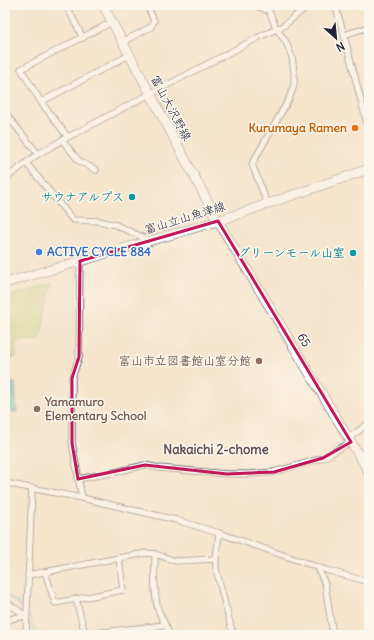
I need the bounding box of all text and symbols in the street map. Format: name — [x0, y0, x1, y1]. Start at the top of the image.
north arrow — [316, 18, 356, 58]
text: N — [334, 39, 347, 55]
street label: 富山大沢野線 — [148, 72, 195, 143]
place label: Kurumaya Ramen — [249, 120, 347, 136]
marker: Kurumaya Ramen — [350, 123, 360, 133]
place label: サウナアルプス — [41, 189, 124, 204]
marker: サウナアルプス — [127, 192, 137, 202]
street label: 富山立山魚津線 — [142, 198, 227, 237]
place label: ACTIVE CYCLE 884 — [47, 244, 151, 259]
place label: グリーンモール山室 — [238, 245, 345, 260]
marker: ACTIVE CYCLE 884 — [34, 247, 44, 257]
marker: グリーンモール山室 — [348, 248, 358, 258]
street label: 65 — [294, 330, 314, 350]
place label: 富山市立図書館山室分館 — [119, 353, 251, 368]
marker: 富山市立図書館山室分館 — [254, 356, 264, 366]
place label: Yamamuro Elementary School — [44, 394, 147, 424]
marker: Yamamuro Elementary School — [32, 404, 42, 414]
district label: Nakaichi 2-chome — [163, 441, 269, 458]

